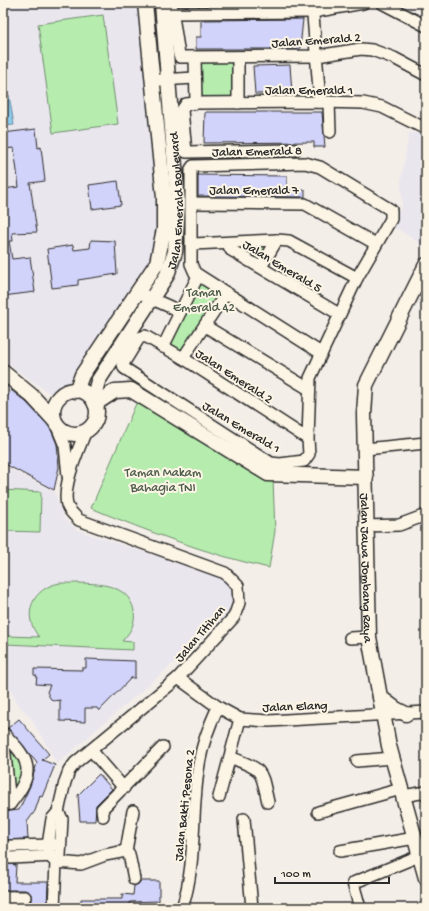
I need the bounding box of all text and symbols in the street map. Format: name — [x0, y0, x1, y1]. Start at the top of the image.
street label: Jalan Emerald 2 — [271, 31, 362, 52]
street label: Jalan Emerald 1 — [265, 84, 353, 99]
street label: Jalan Emerald Boulevard — [165, 130, 188, 271]
street label: Jalan Emerald 8 — [212, 144, 302, 161]
street label: Jalan Emerald 7 — [209, 184, 300, 199]
street label: Jalan Emerald 5 — [239, 238, 324, 297]
park label: Taman Emerald 42 — [173, 286, 236, 316]
street label: Jalan Emerald 2 — [192, 347, 276, 408]
street label: Jalan Emerald 1 — [199, 399, 282, 457]
park label: Taman Makam Bahagia TNI — [124, 466, 201, 496]
street label: Jalan Jawa Jombang Raya — [356, 493, 375, 645]
street label: Jalan Titihan — [172, 603, 230, 666]
street label: Jalan Elang — [262, 699, 328, 716]
street label: Jalan Bakti Pesona 2 — [172, 748, 199, 862]
scale bar — [275, 859, 389, 885]
text: 100 m — [280, 868, 311, 882]

